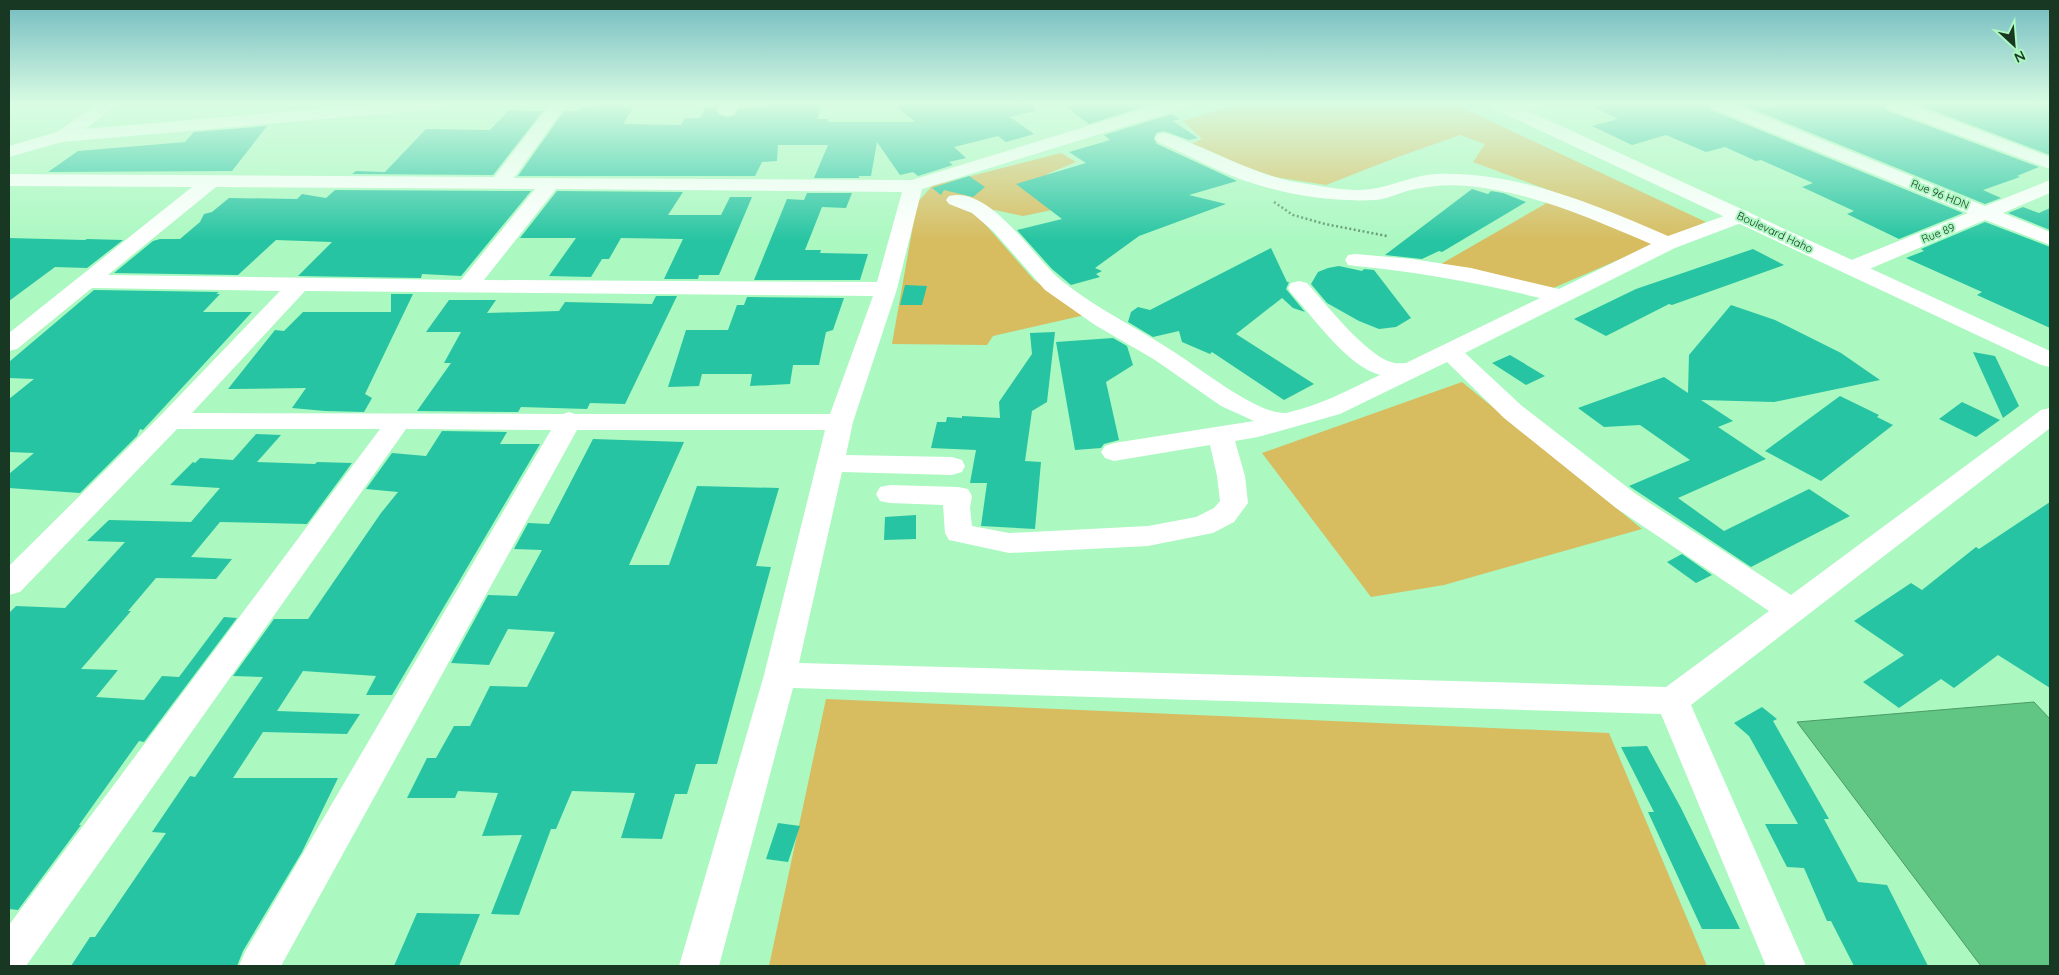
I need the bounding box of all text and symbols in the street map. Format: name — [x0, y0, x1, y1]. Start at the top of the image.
north arrow — [1989, 20, 2039, 70]
text: N — [2011, 46, 2028, 67]
street label: Rue 96 HDN — [1909, 176, 1971, 212]
street label: Boulevard Haho — [1735, 208, 1816, 256]
street label: Rue 89 — [1919, 220, 1957, 246]

